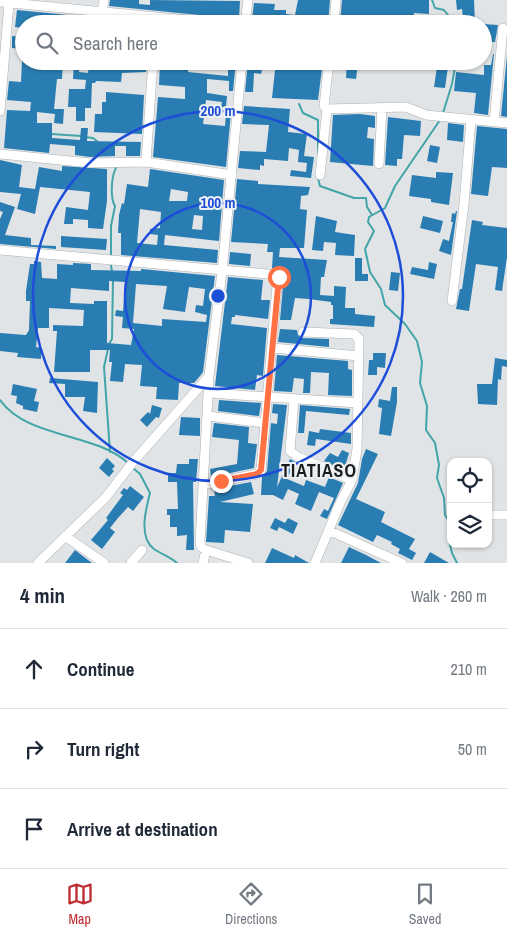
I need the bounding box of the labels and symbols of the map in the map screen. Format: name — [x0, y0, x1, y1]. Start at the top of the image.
text: 200 m — [201, 100, 235, 121]
text: 100 m — [201, 192, 235, 213]
route start — [268, 266, 291, 289]
centre of rings — [209, 287, 227, 305]
district label: TIATIASO — [281, 458, 357, 483]
route end — [210, 470, 233, 493]

